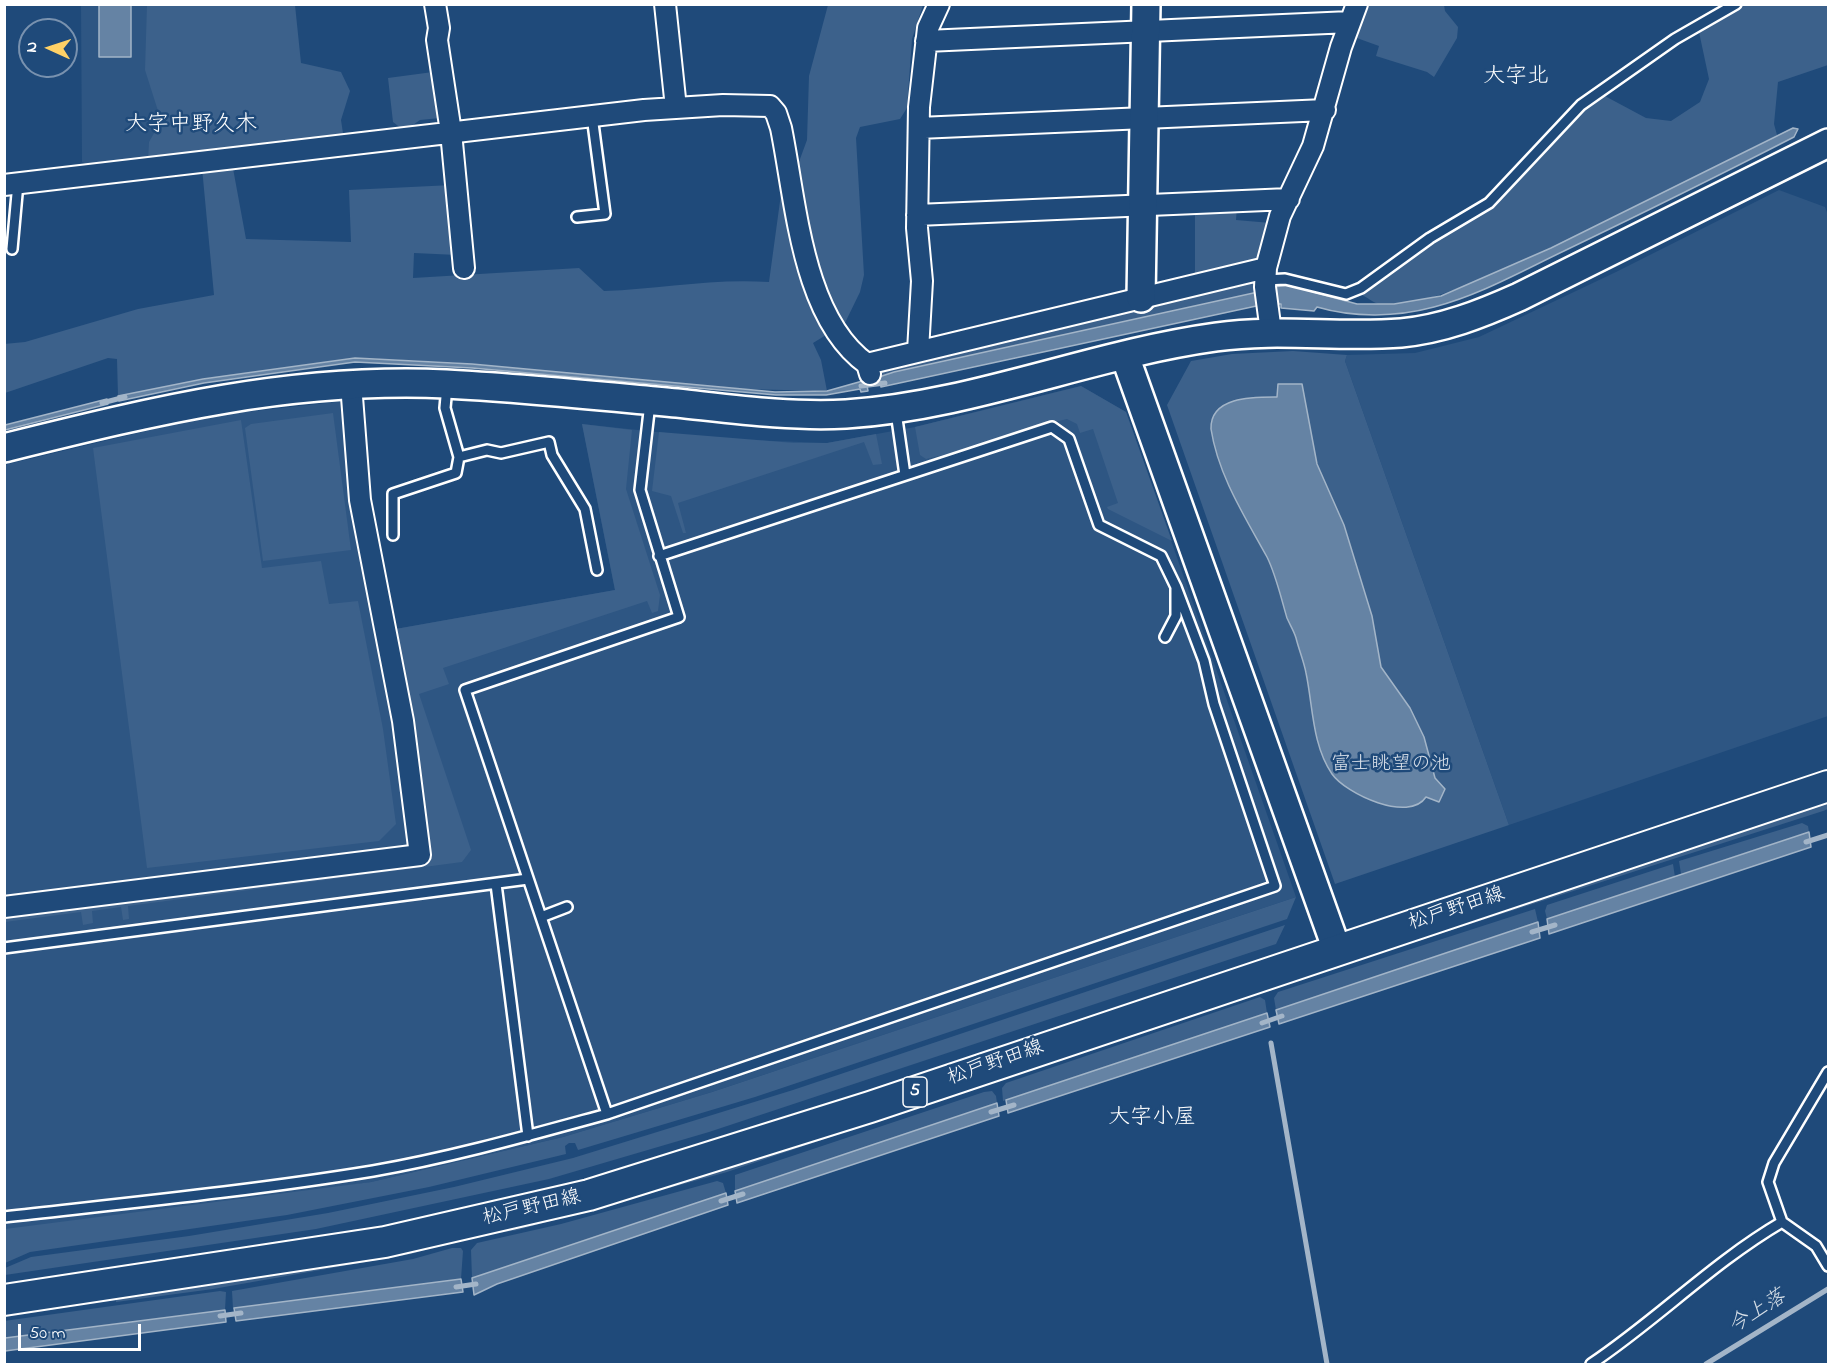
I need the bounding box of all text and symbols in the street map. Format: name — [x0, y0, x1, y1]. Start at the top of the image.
north arrow — [18, 18, 78, 78]
text: N — [20, 41, 44, 53]
district label: 大字北 — [1483, 65, 1549, 91]
district label: 大字中野久木 — [125, 113, 257, 139]
park label: 富士眺望の池 — [1331, 754, 1451, 778]
street label: 松戸野田線 — [1406, 883, 1508, 937]
street label: 松戸野田線 — [945, 1036, 1047, 1092]
road number: 5 — [903, 1077, 927, 1107]
district label: 大字小屋 — [1108, 1106, 1196, 1132]
street label: 松戸野田線 — [481, 1186, 583, 1232]
water label: 今上落 — [1725, 1286, 1791, 1340]
scale bar — [21, 1312, 144, 1350]
text: 50 m — [29, 1321, 66, 1347]

